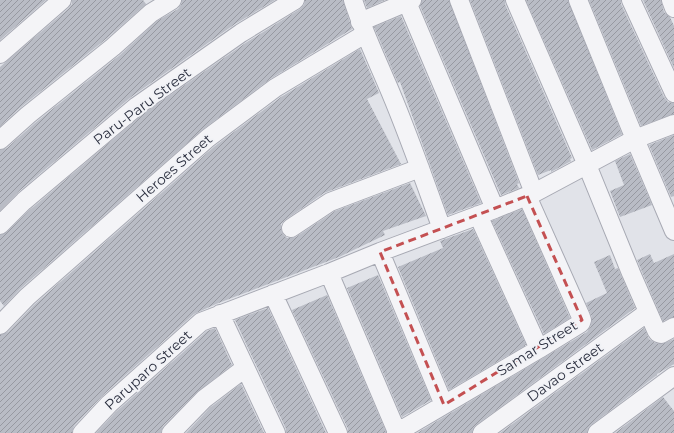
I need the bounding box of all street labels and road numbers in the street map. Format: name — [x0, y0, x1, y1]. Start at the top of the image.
street label: Paru-Paru Street — [90, 63, 195, 149]
street label: Heroes Street — [132, 130, 216, 206]
street label: Samar Street — [493, 316, 581, 380]
street label: Paruparo Street — [101, 326, 196, 414]
street label: Davao Street — [523, 338, 607, 406]

